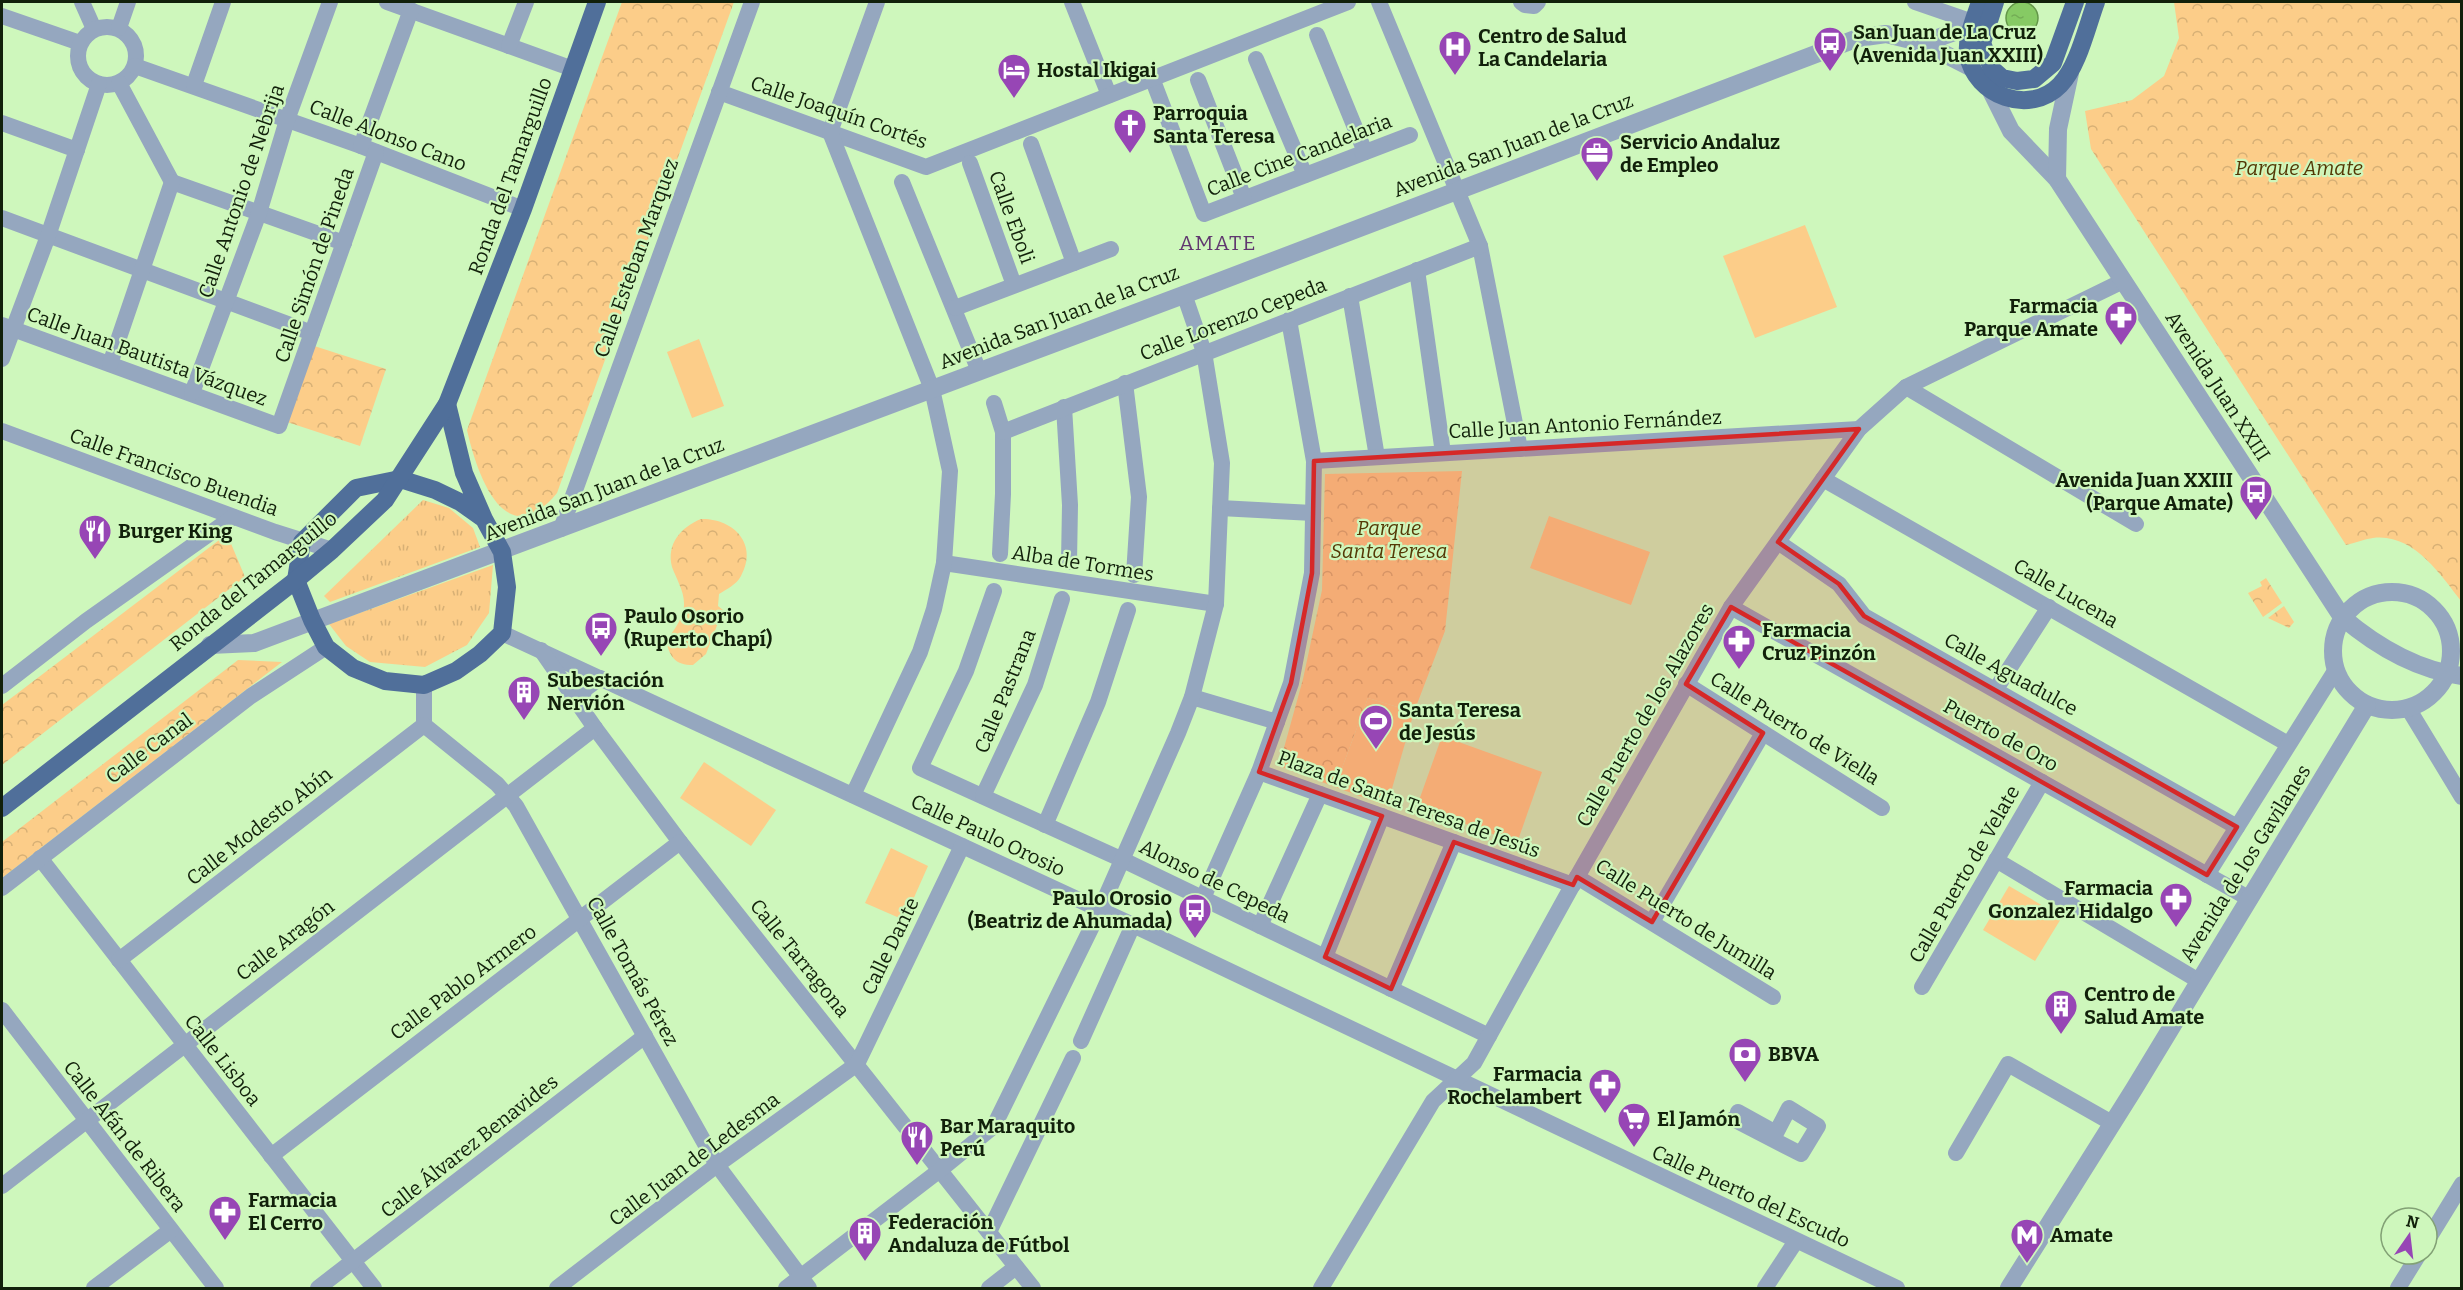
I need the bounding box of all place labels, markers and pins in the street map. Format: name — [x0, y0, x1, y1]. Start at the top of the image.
place label: San Juan de La Cruz (Avenida Juan XXIII) — [1853, 20, 2043, 67]
place label: Centro de Salud La Candelaria — [1478, 24, 1627, 71]
bus stop icon: San Juan de La Cruz (Avenida Juan XXIII) — [1812, 25, 1848, 72]
hospital icon: Centro de Salud La Candelaria — [1437, 29, 1473, 76]
hotel icon: Hostal Ikigai — [996, 52, 1032, 99]
place label: Hostal Ikigai — [1037, 58, 1157, 82]
place label: Parroquia Santa Teresa — [1153, 101, 1275, 148]
church icon: Parroquia Santa Teresa — [1112, 107, 1148, 154]
place label: Servicio Andaluz de Empleo — [1620, 130, 1780, 177]
office icon: Servicio Andaluz de Empleo — [1579, 135, 1615, 182]
place label: Farmacia Parque Amate — [1964, 294, 2098, 341]
pharmacy icon: Farmacia Parque Amate — [2103, 299, 2139, 346]
place label: Avenida Juan XXIII (Parque Amate) — [2055, 468, 2233, 515]
bus stop icon: Avenida Juan XXIII (Parque Amate) — [2238, 474, 2274, 521]
restaurant icon: Burger King — [77, 513, 113, 560]
place label: Burger King — [118, 519, 233, 543]
place label: Paulo Osorio (Ruperto Chapí) — [624, 604, 772, 651]
bus stop icon: Paulo Osorio (Ruperto Chapí) — [583, 610, 619, 657]
place label: Farmacia Cruz Pinzón — [1762, 618, 1876, 665]
pharmacy icon: Farmacia Cruz Pinzón — [1721, 623, 1757, 670]
place label: Subestación Nervión — [547, 668, 664, 715]
building icon: Subestación Nervión — [506, 674, 542, 721]
place label: Santa Teresa de Jesús — [1399, 698, 1521, 745]
sports icon: Santa Teresa de Jesús — [1358, 703, 1394, 750]
place label: Farmacia Gonzalez Hidalgo — [1988, 876, 2153, 923]
pharmacy icon: Farmacia Gonzalez Hidalgo — [2158, 881, 2194, 928]
place label: Paulo Orosio (Beatriz de Ahumada) — [967, 886, 1172, 933]
bus stop icon: Paulo Orosio (Beatriz de Ahumada) — [1177, 892, 1213, 939]
place label: Centro de Salud Amate — [2084, 982, 2204, 1029]
building icon: Centro de Salud Amate — [2043, 988, 2079, 1035]
bank icon: BBVA — [1727, 1036, 1763, 1083]
place label: BBVA — [1768, 1042, 1820, 1066]
place label: Farmacia Rochelambert — [1447, 1062, 1582, 1109]
pharmacy icon: Farmacia Rochelambert — [1587, 1067, 1623, 1114]
supermarket icon: El Jamón — [1616, 1101, 1652, 1148]
place label: El Jamón — [1657, 1107, 1740, 1131]
place label: Bar Maraquito Perú — [940, 1114, 1075, 1161]
restaurant icon: Bar Maraquito Perú — [899, 1119, 935, 1166]
place label: Farmacia El Cerro — [248, 1188, 337, 1235]
pharmacy icon: Farmacia El Cerro — [207, 1194, 243, 1241]
place label: Federación Andaluza de Fútbol — [888, 1210, 1069, 1257]
building icon: Federación Andaluza de Fútbol — [847, 1215, 883, 1262]
metro station icon: Amate — [2009, 1217, 2045, 1264]
place label: Amate — [2050, 1223, 2113, 1247]

